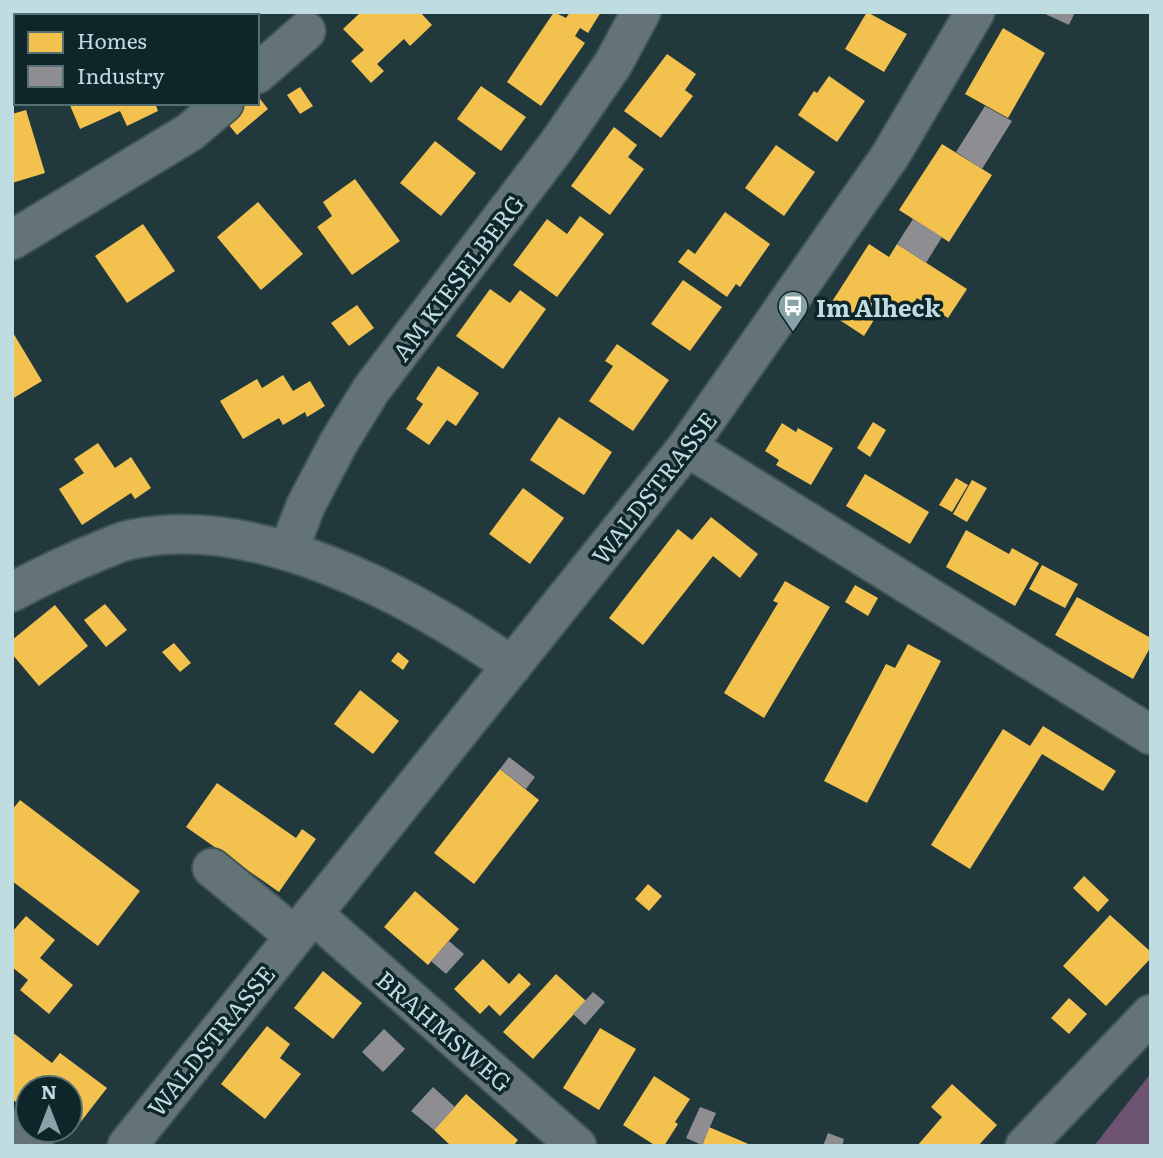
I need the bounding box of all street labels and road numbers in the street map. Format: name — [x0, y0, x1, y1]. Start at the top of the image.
street label: AM KIESELBERG — [383, 186, 531, 368]
street label: WALDSTRASSE — [582, 403, 724, 571]
street label: WALDSTRASSE — [138, 957, 282, 1123]
street label: BRAHMSWEG — [370, 961, 520, 1099]

